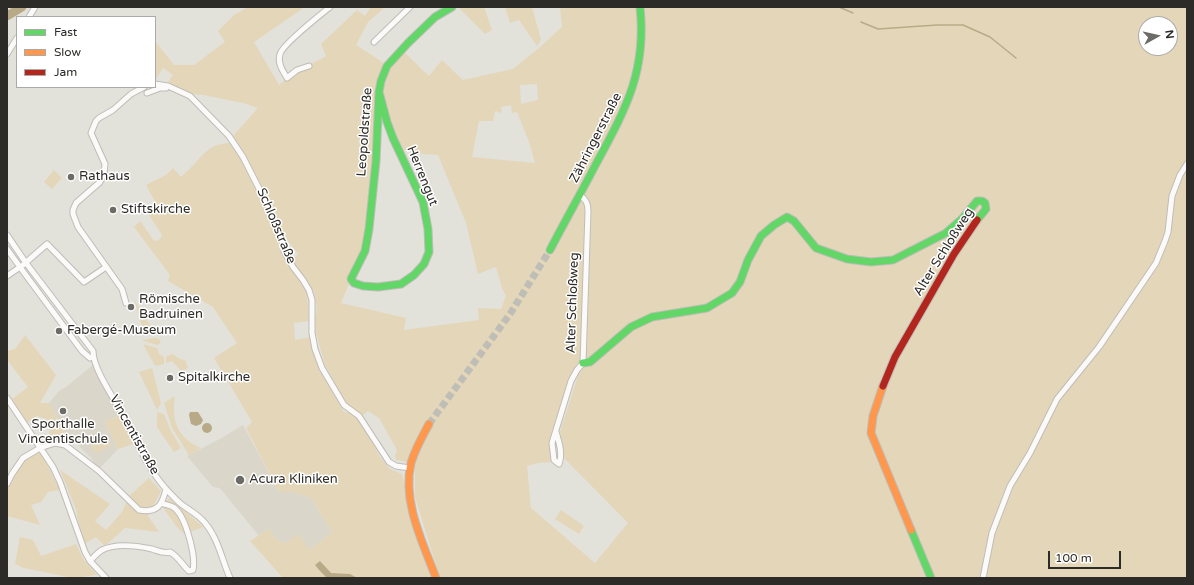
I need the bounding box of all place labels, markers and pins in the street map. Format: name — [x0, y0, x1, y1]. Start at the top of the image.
place label: Rathaus — [79, 169, 130, 185]
marker: Rathaus — [66, 172, 76, 182]
place label: Stiftskirche — [121, 202, 190, 218]
marker: Stiftskirche — [108, 205, 118, 215]
place label: Römische Badruinen — [139, 292, 203, 323]
marker: Römische Badruinen — [126, 302, 136, 312]
place label: Fabergé-Museum — [67, 323, 176, 339]
marker: Fabergé-Museum — [54, 326, 64, 336]
place label: Spitalkirche — [178, 370, 250, 386]
marker: Spitalkirche — [165, 373, 175, 383]
marker: Sporthalle Vincentischule — [58, 406, 68, 416]
place label: Sporthalle Vincentischule — [18, 417, 108, 448]
place label: Acura Kliniken — [249, 472, 338, 488]
marker: Acura Kliniken — [234, 474, 246, 486]

